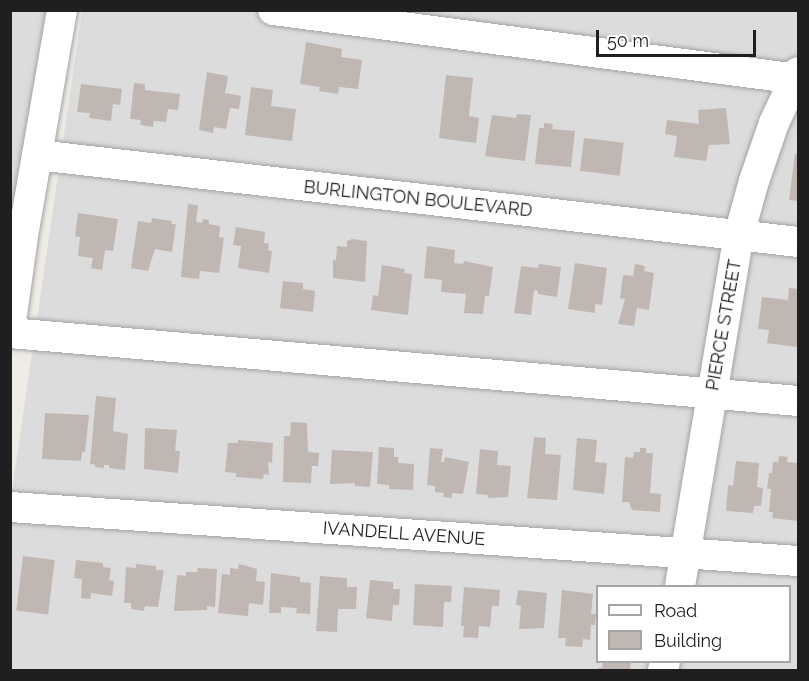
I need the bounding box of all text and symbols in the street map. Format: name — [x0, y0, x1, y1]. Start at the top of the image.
scale bar — [599, 18, 760, 56]
text: 50 m — [607, 30, 649, 51]
street label: BURLINGTON BOULEVARD — [303, 176, 533, 222]
street label: PIERCE STREET — [702, 258, 746, 392]
street label: IVANDELL AVENUE — [322, 518, 486, 550]
legend — [596, 585, 791, 663]
text: Road — [654, 600, 697, 621]
text: Building — [654, 630, 722, 651]

